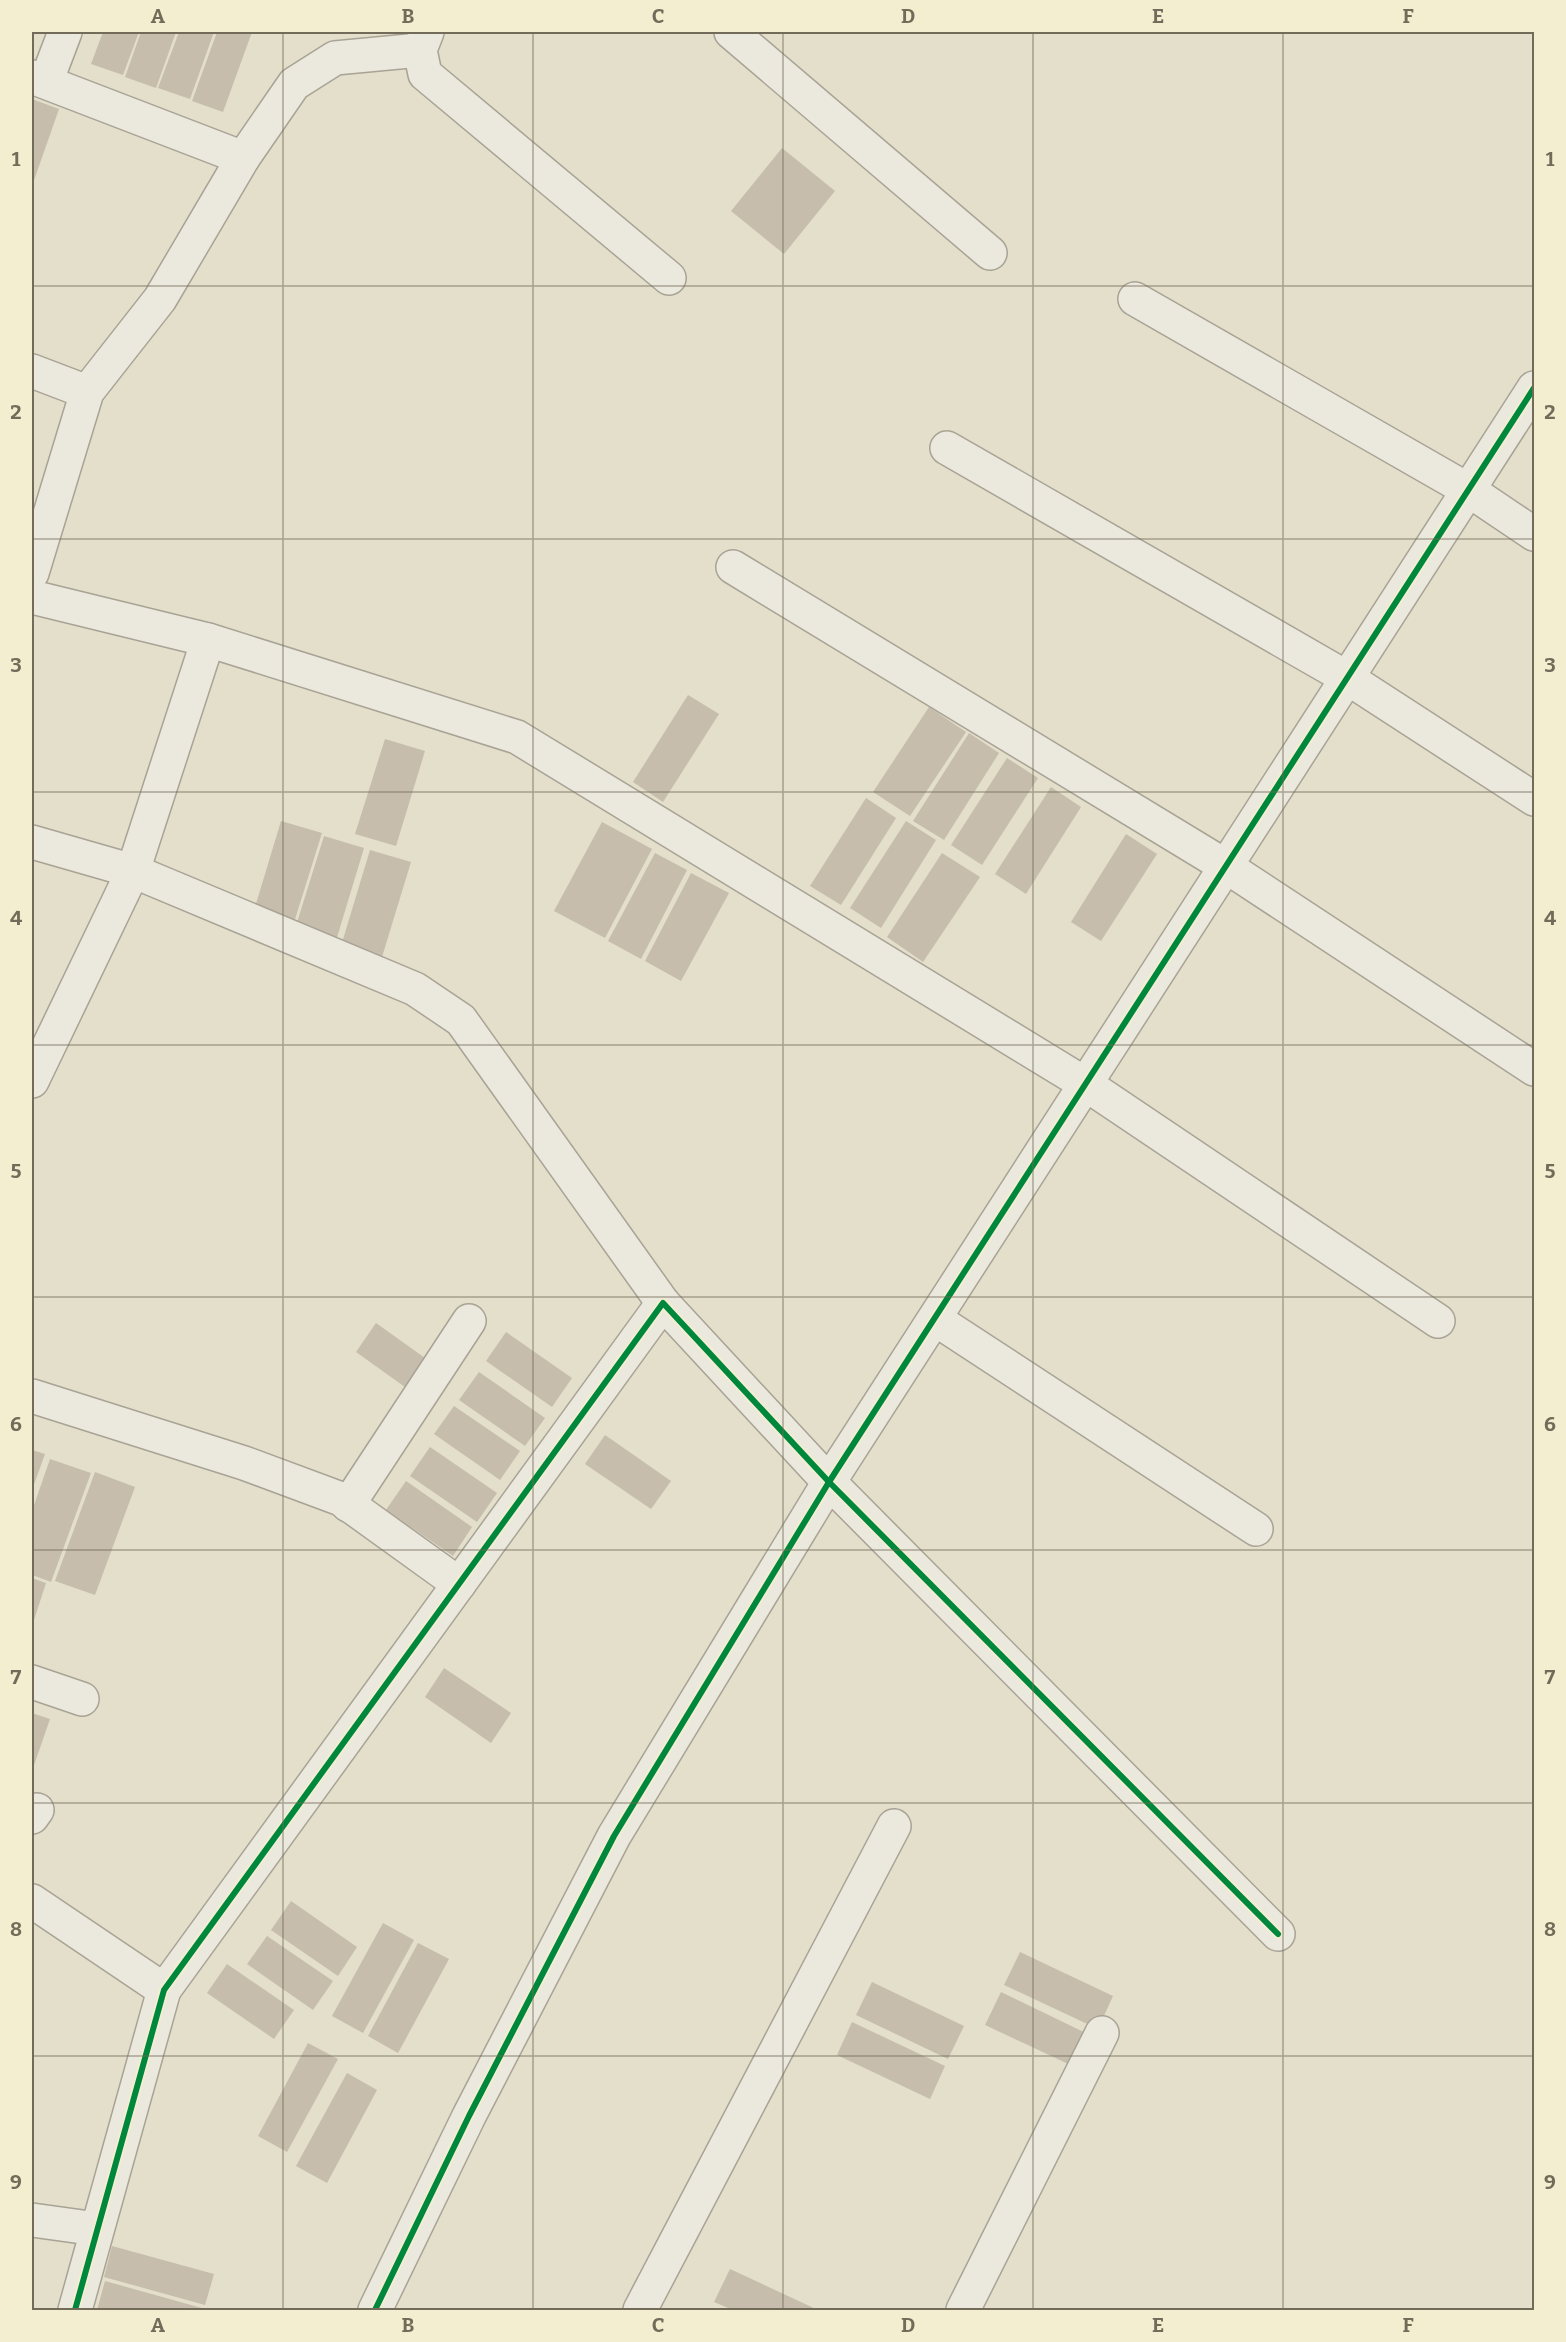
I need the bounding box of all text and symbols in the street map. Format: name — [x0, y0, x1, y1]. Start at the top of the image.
text: A — [151, 4, 166, 28]
text: B — [402, 4, 415, 28]
text: C — [652, 4, 664, 28]
text: D — [901, 4, 915, 28]
text: E — [1152, 4, 1164, 28]
text: F — [1402, 4, 1414, 28]
text: 1 — [12, 147, 21, 171]
text: 1 — [1546, 147, 1555, 171]
text: 2 — [10, 400, 22, 424]
text: 2 — [1544, 400, 1556, 424]
text: 3 — [10, 653, 22, 677]
text: 3 — [1544, 653, 1556, 677]
text: 4 — [10, 906, 22, 930]
text: 4 — [1544, 906, 1556, 930]
text: 5 — [11, 1159, 22, 1183]
text: 5 — [1545, 1159, 1556, 1183]
text: 6 — [10, 1412, 22, 1436]
text: 6 — [1544, 1412, 1556, 1436]
text: 7 — [11, 1665, 22, 1689]
text: 7 — [1545, 1665, 1556, 1689]
text: 8 — [10, 1917, 22, 1941]
text: 8 — [1544, 1917, 1556, 1941]
text: 9 — [10, 2170, 22, 2194]
text: 9 — [1544, 2170, 1556, 2194]
text: A — [151, 2313, 166, 2337]
text: B — [402, 2313, 415, 2337]
text: C — [652, 2313, 664, 2337]
text: D — [901, 2313, 915, 2337]
text: E — [1152, 2313, 1164, 2337]
text: F — [1402, 2313, 1414, 2337]

